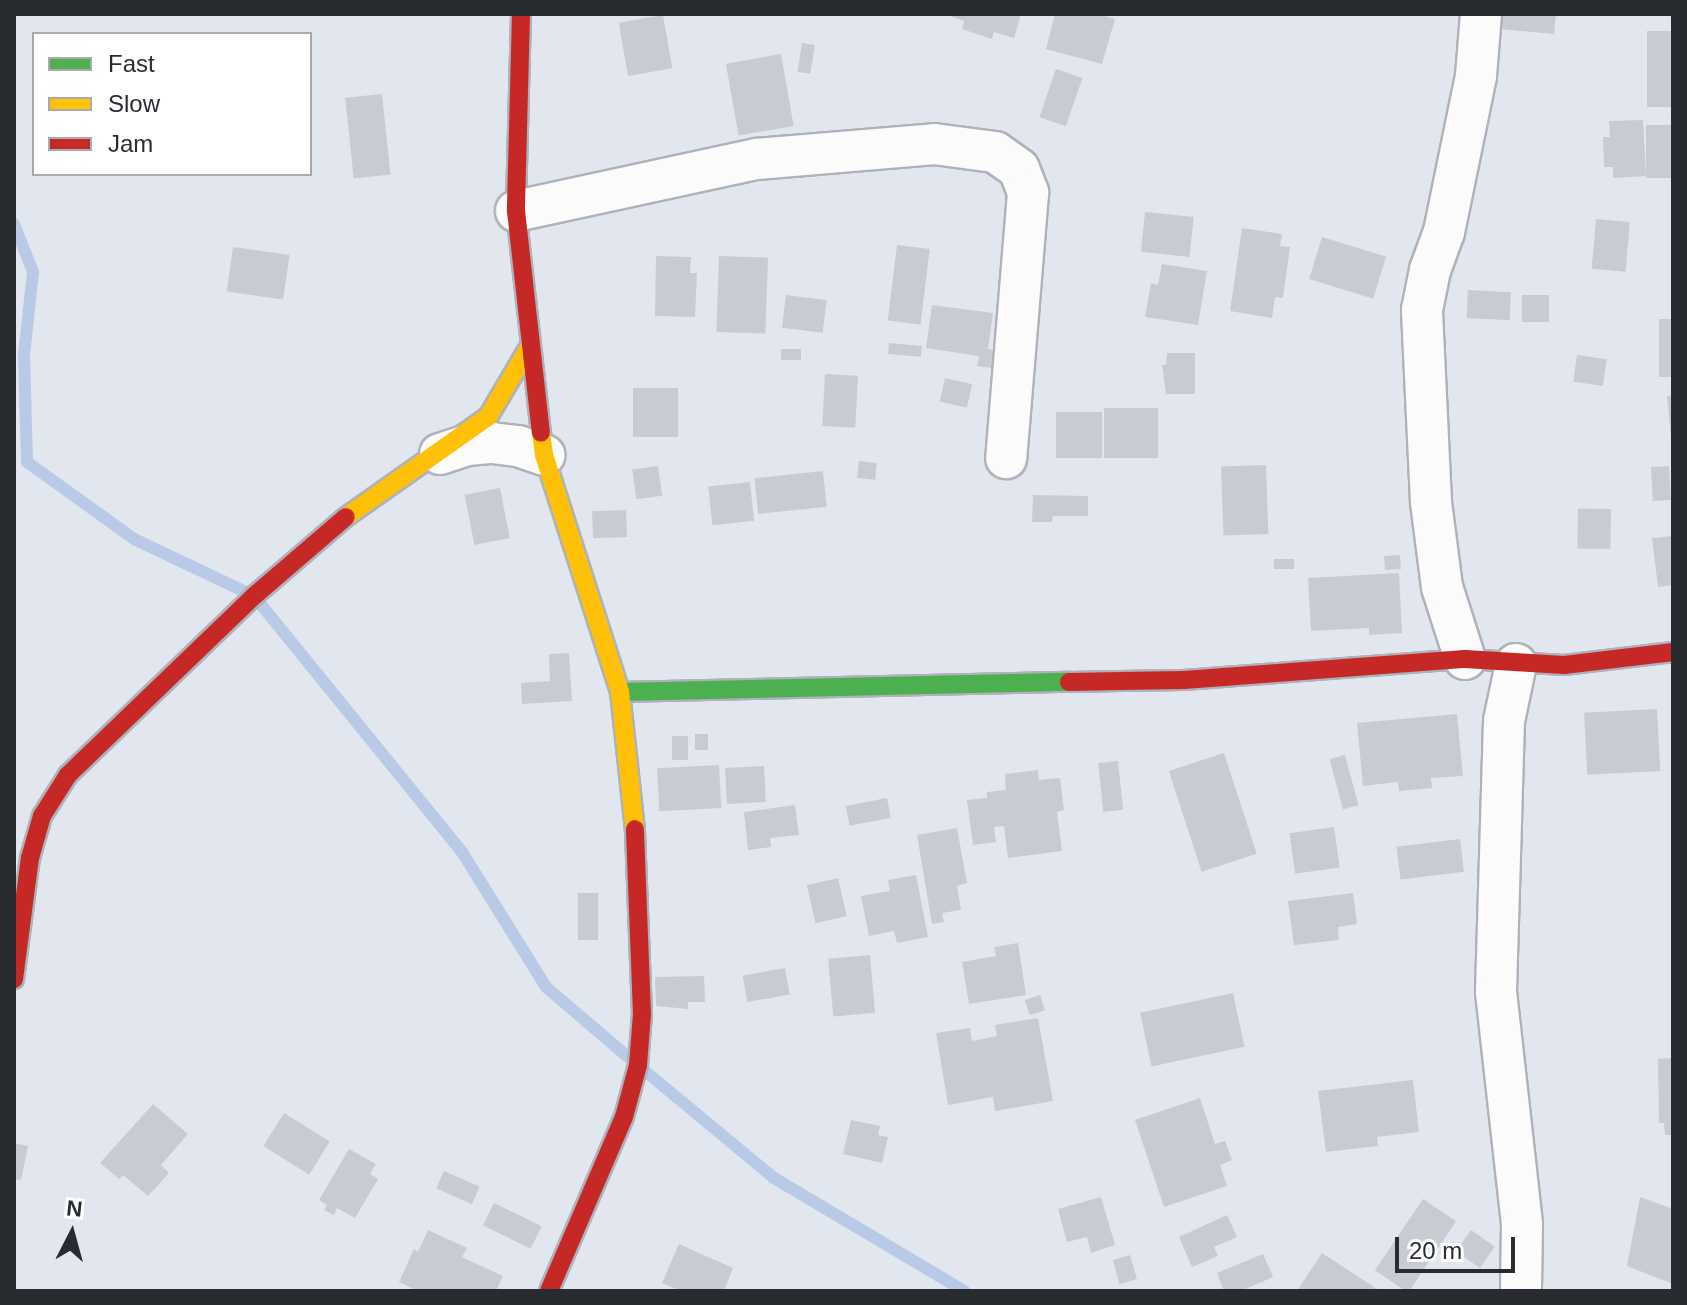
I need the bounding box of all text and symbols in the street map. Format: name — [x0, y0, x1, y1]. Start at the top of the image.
legend — [32, 32, 312, 176]
text: Fast — [108, 50, 155, 77]
text: Slow — [108, 90, 160, 117]
text: Jam — [108, 130, 153, 157]
north arrow — [32, 1193, 112, 1273]
text: N — [65, 1195, 84, 1222]
scale bar — [1399, 1221, 1519, 1271]
text: 20 m — [1409, 1237, 1462, 1264]

